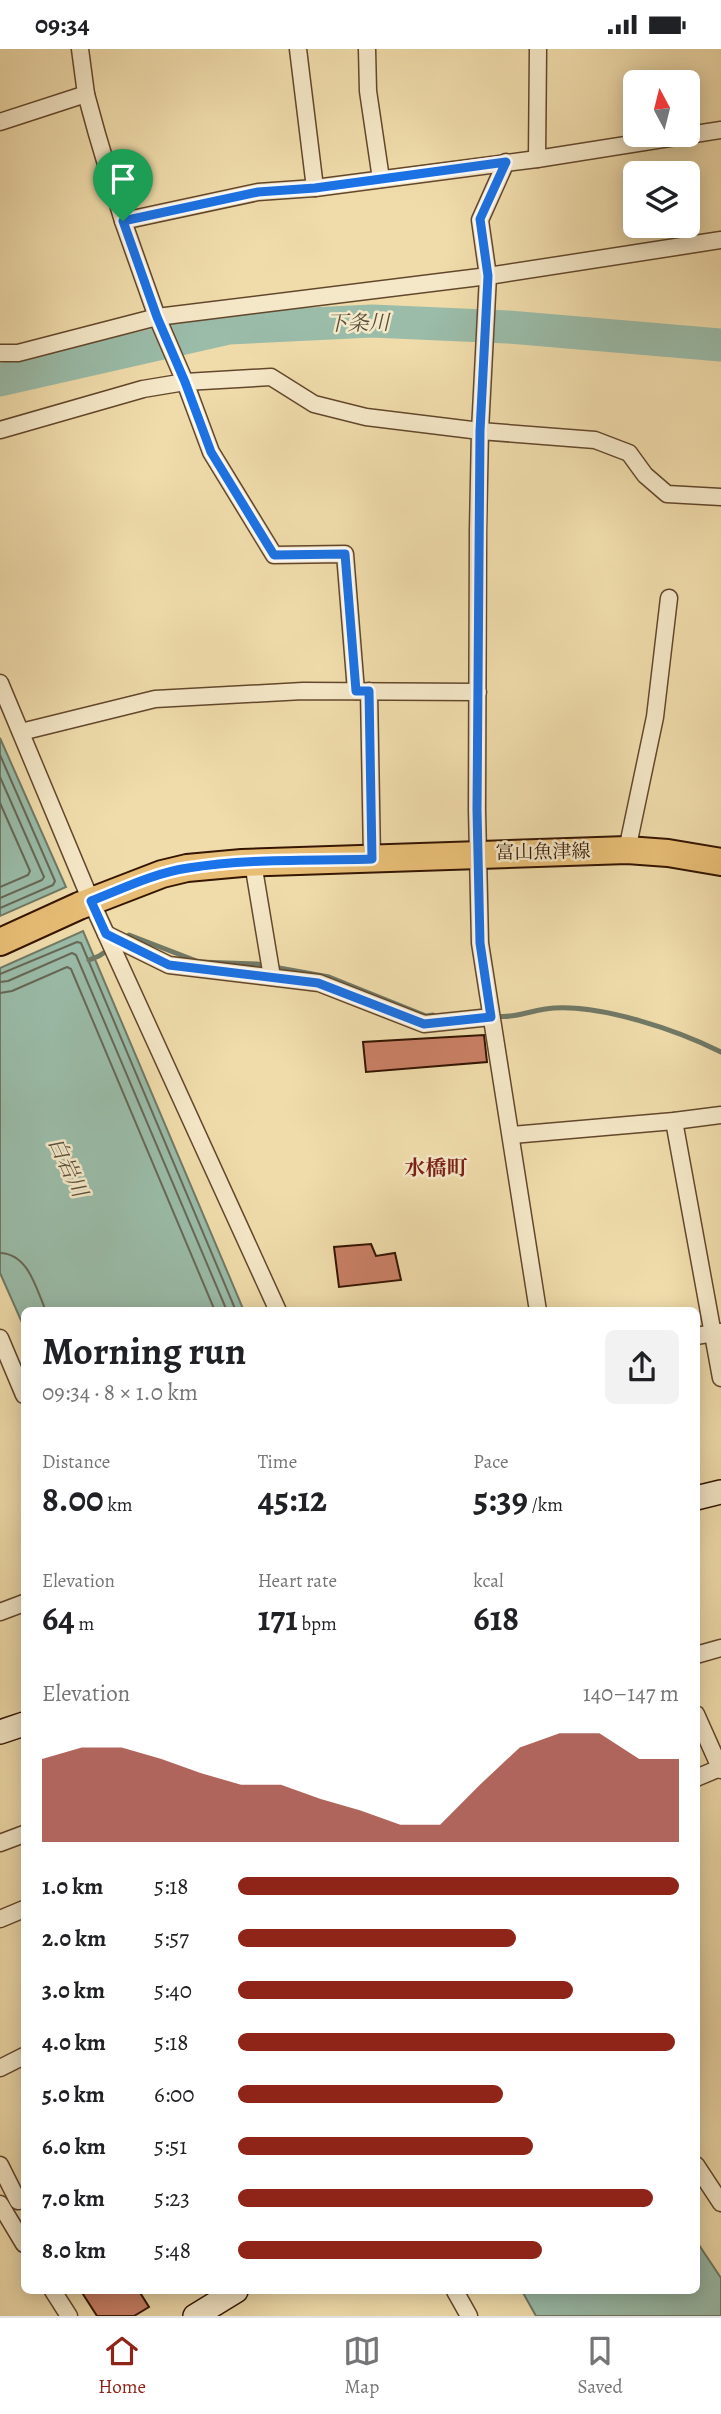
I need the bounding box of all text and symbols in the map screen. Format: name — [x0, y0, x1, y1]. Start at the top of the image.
text: 09:34 — [35, 7, 90, 42]
north arrow — [623, 70, 700, 147]
map controls — [623, 70, 700, 238]
pin — [93, 149, 153, 221]
icon: arrive — [104, 160, 142, 198]
button: layers — [623, 161, 700, 238]
water label: 下条川 — [326, 308, 392, 338]
street label: 富山魚津線 — [495, 838, 591, 866]
water label: 白岩川 — [42, 1133, 95, 1203]
district label: 水橋町 — [405, 1154, 468, 1182]
text: Morning run — [42, 1325, 246, 1377]
button: share — [605, 1330, 679, 1404]
text: 09:34 · 8 × 1.0 km — [42, 1377, 198, 1408]
text: Distance — [42, 1449, 110, 1475]
text: Time — [258, 1449, 297, 1475]
text: Pace — [473, 1449, 509, 1475]
text: 8.00 — [42, 1475, 104, 1523]
text: 45:12 — [258, 1475, 327, 1523]
text: 5:39 — [473, 1475, 528, 1523]
text: km — [104, 1492, 133, 1518]
text: /km — [528, 1492, 563, 1518]
text: Elevation — [42, 1568, 115, 1594]
text: Heart rate — [258, 1568, 337, 1594]
text: kcal — [473, 1568, 504, 1594]
text: 64 — [42, 1594, 75, 1642]
text: 171 — [258, 1594, 298, 1642]
text: 618 — [473, 1594, 519, 1642]
text: m — [75, 1611, 94, 1637]
text: bpm — [298, 1611, 337, 1637]
text: Elevation — [42, 1678, 130, 1709]
text: 140–147 m — [583, 1678, 679, 1709]
text: 1.0 km — [42, 1871, 103, 1902]
text: 5:18 — [154, 1871, 188, 1902]
text: 2.0 km — [42, 1923, 106, 1954]
text: 5:57 — [154, 1923, 189, 1954]
text: 3.0 km — [42, 1975, 105, 2006]
text: 5:40 — [154, 1975, 192, 2006]
text: 4.0 km — [42, 2027, 106, 2058]
text: 5:18 — [154, 2027, 188, 2058]
text: 5.0 km — [42, 2079, 105, 2110]
text: 6:00 — [154, 2079, 195, 2110]
text: 6.0 km — [42, 2131, 106, 2162]
text: 5:51 — [154, 2131, 187, 2162]
text: 7.0 km — [42, 2183, 105, 2214]
text: 5:23 — [154, 2183, 190, 2214]
text: 8.0 km — [42, 2235, 106, 2266]
text: 5:48 — [154, 2235, 191, 2266]
tab: Home — [98, 2332, 146, 2400]
tab: Map — [343, 2332, 381, 2400]
tab: Saved — [578, 2332, 623, 2400]

